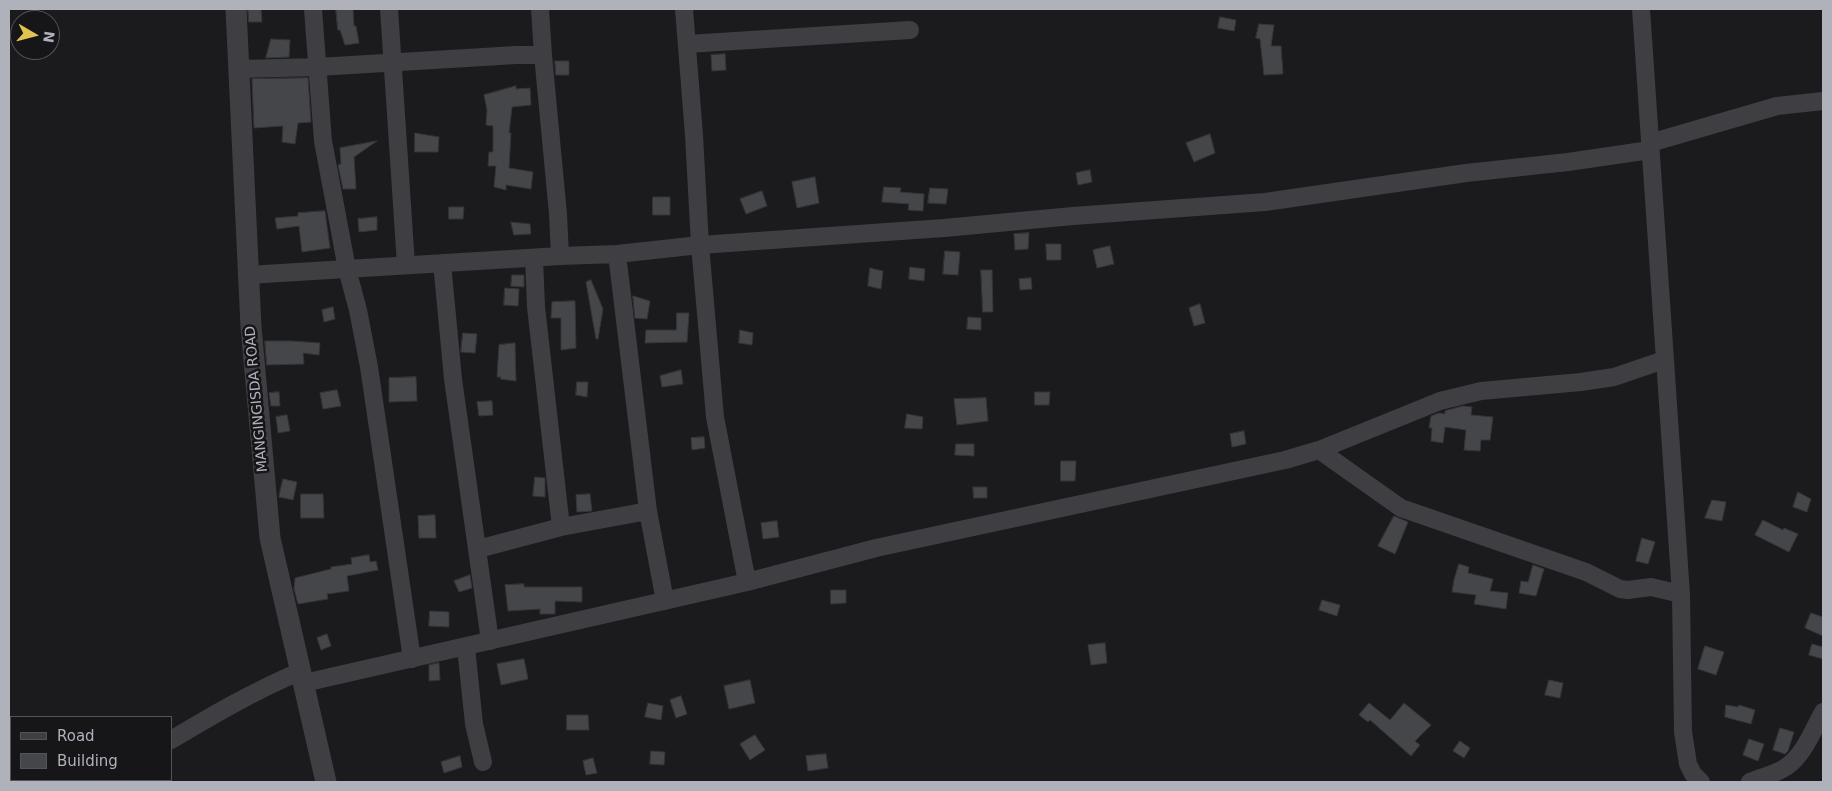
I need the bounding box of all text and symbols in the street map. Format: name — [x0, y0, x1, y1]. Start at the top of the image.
north arrow — [10, 10, 60, 60]
text: N — [40, 30, 58, 44]
street label: MANGINGISDA ROAD — [242, 325, 272, 473]
legend — [10, 716, 172, 781]
text: Road — [57, 727, 95, 745]
text: Building — [57, 752, 118, 770]

